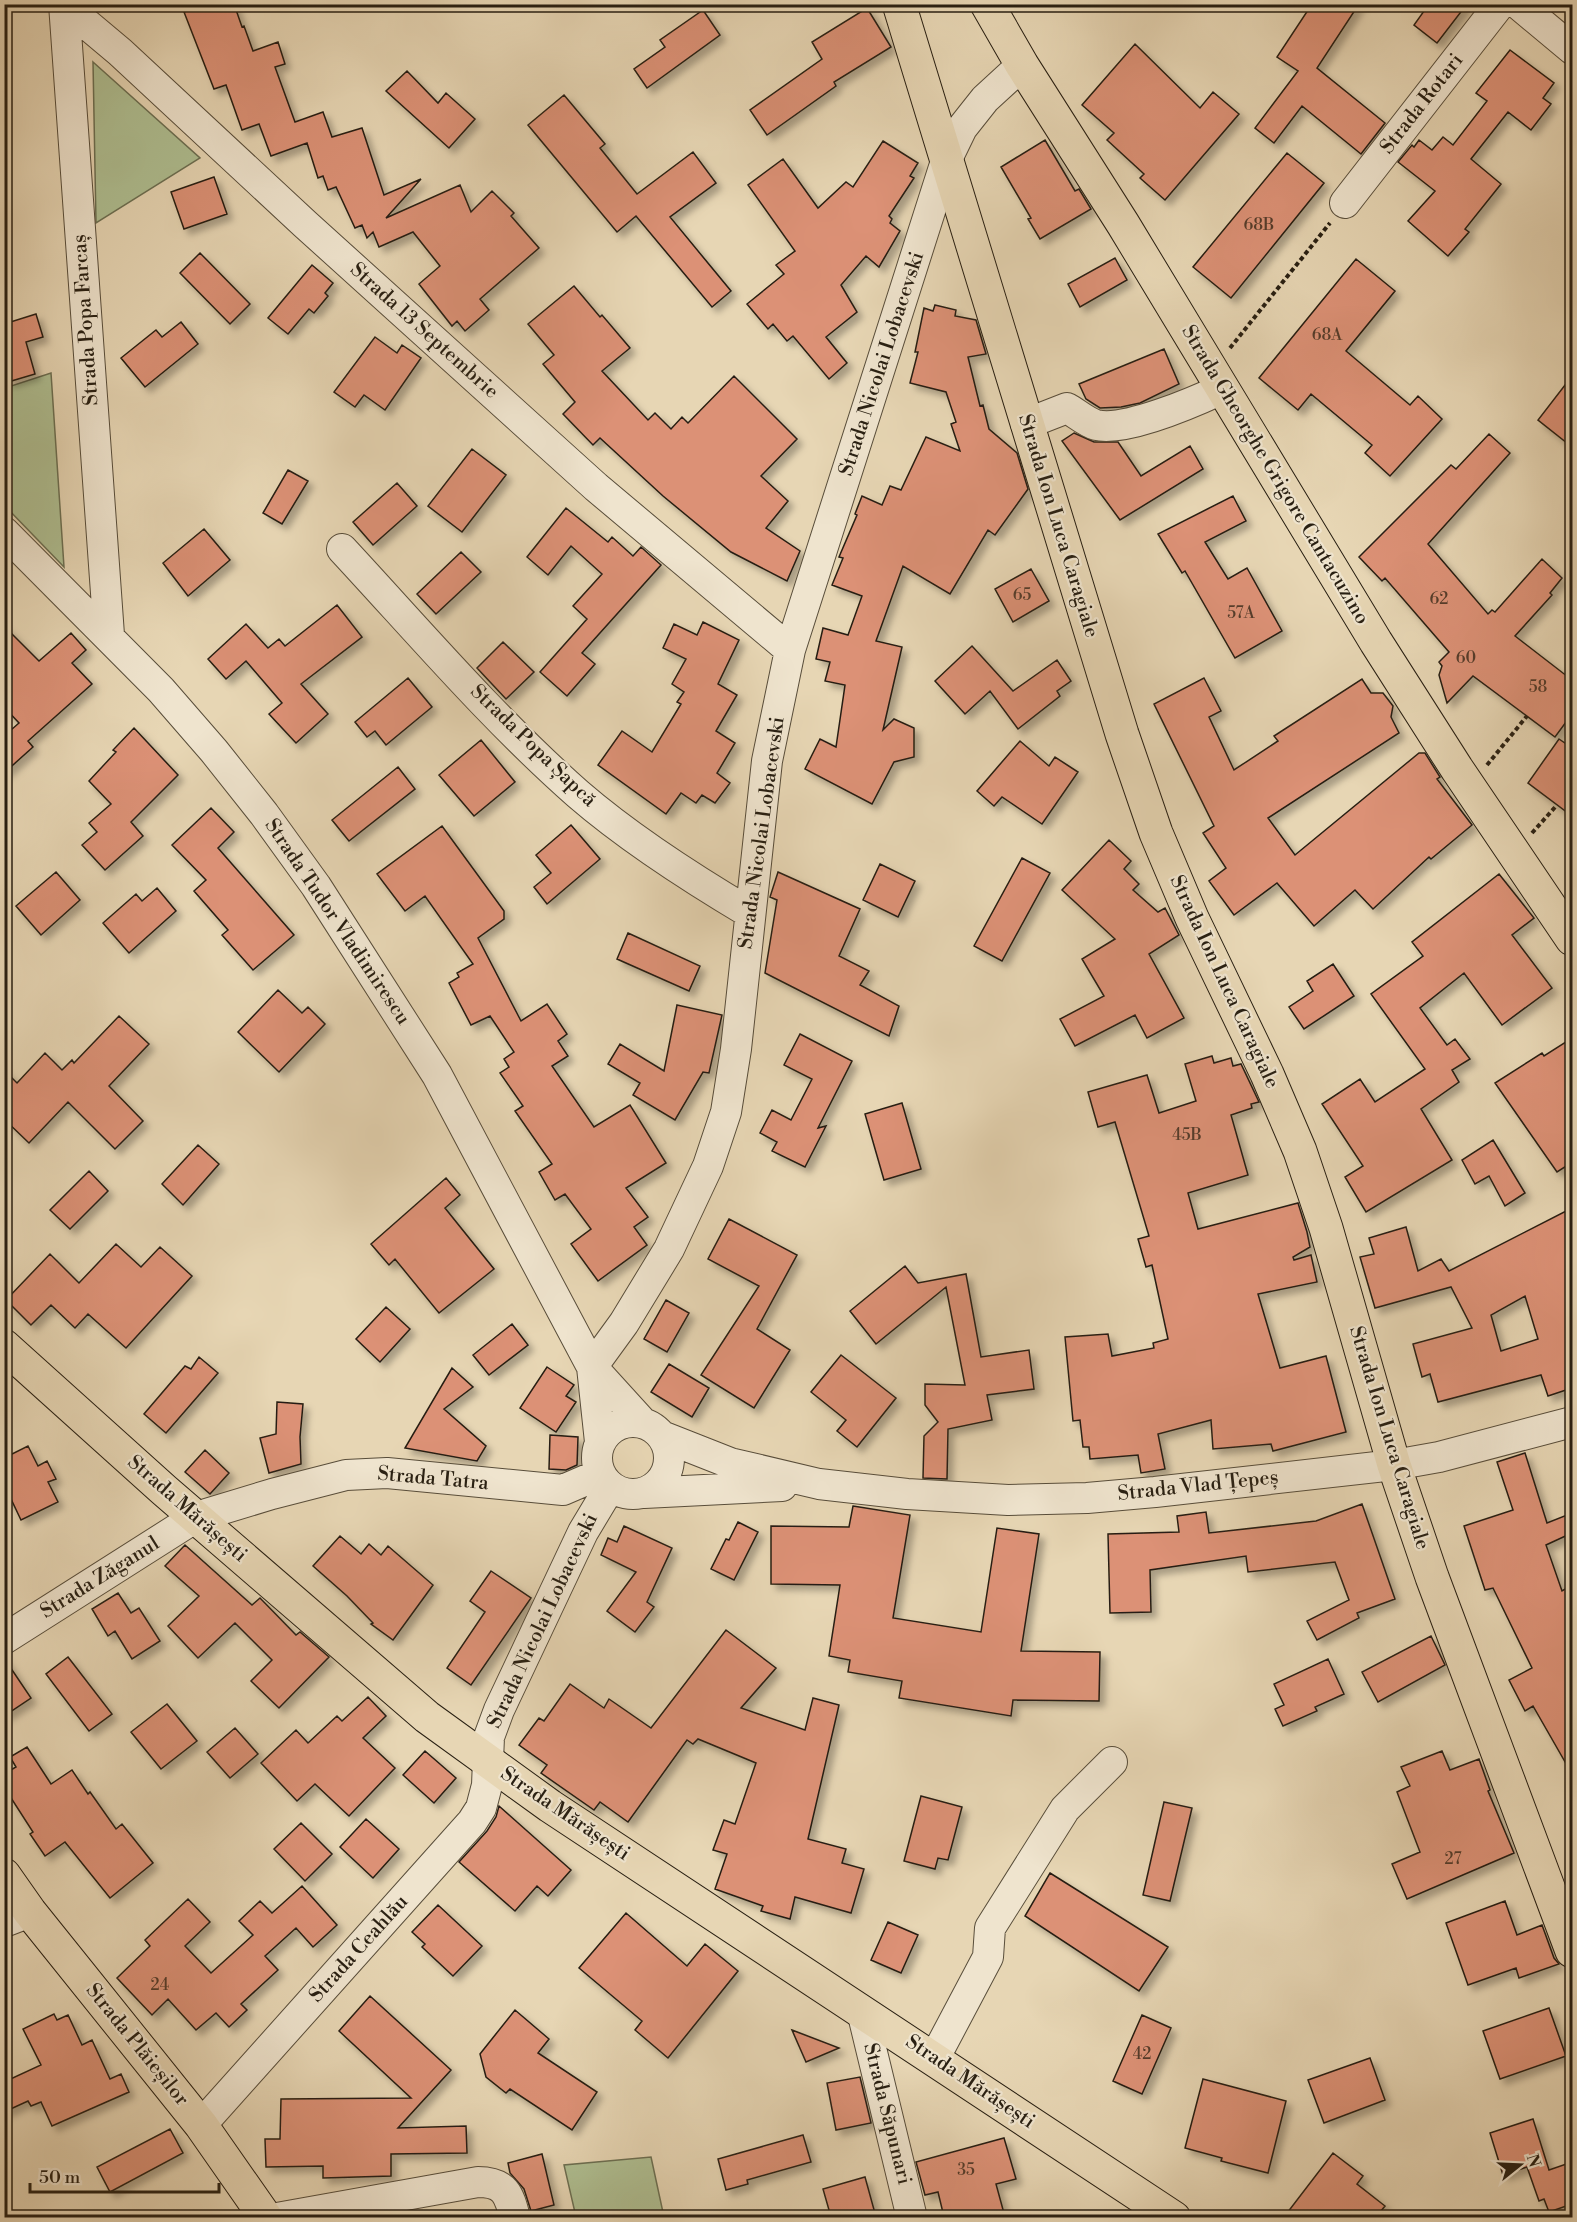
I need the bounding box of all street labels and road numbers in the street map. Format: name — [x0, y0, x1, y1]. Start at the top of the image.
street label: Strada Rotari — [1375, 48, 1469, 159]
street label: Strada Popa Farcaș — [68, 234, 104, 406]
street label: Strada Nicolai Lobacevski — [834, 248, 930, 479]
street label: Strada 13 Septembrie — [344, 258, 504, 404]
street label: Strada Gheorghe Grigore Cantacuzino — [1176, 321, 1374, 629]
street label: Strada Ion Luca Caragiale — [1012, 411, 1104, 641]
street label: Strada Popa Șapcă — [465, 679, 602, 813]
street label: Strada Nicolai Lobacevski — [733, 715, 791, 951]
street label: Strada Tudor Vladimirescu — [259, 814, 416, 1030]
street label: Strada Ion Luca Caragiale — [1164, 871, 1284, 1093]
street label: Strada Ion Luca Caragiale — [1343, 1323, 1435, 1553]
street label: Strada Mărășești — [122, 1450, 252, 1568]
street label: Strada Tatra — [376, 1462, 491, 1496]
street label: Strada Vlad Țepeș — [1116, 1465, 1280, 1507]
street label: Strada Nicolai Lobacevski — [482, 1509, 604, 1732]
street label: Strada Zăganul — [36, 1531, 164, 1625]
street label: Strada Mărășești — [496, 1761, 635, 1867]
street label: Strada Ceahlău — [304, 1890, 414, 2008]
street label: Strada Plăieșilor — [80, 1979, 194, 2112]
street label: Strada Mărășești — [901, 2029, 1040, 2135]
street label: Strada Săpunari — [857, 2041, 917, 2188]

